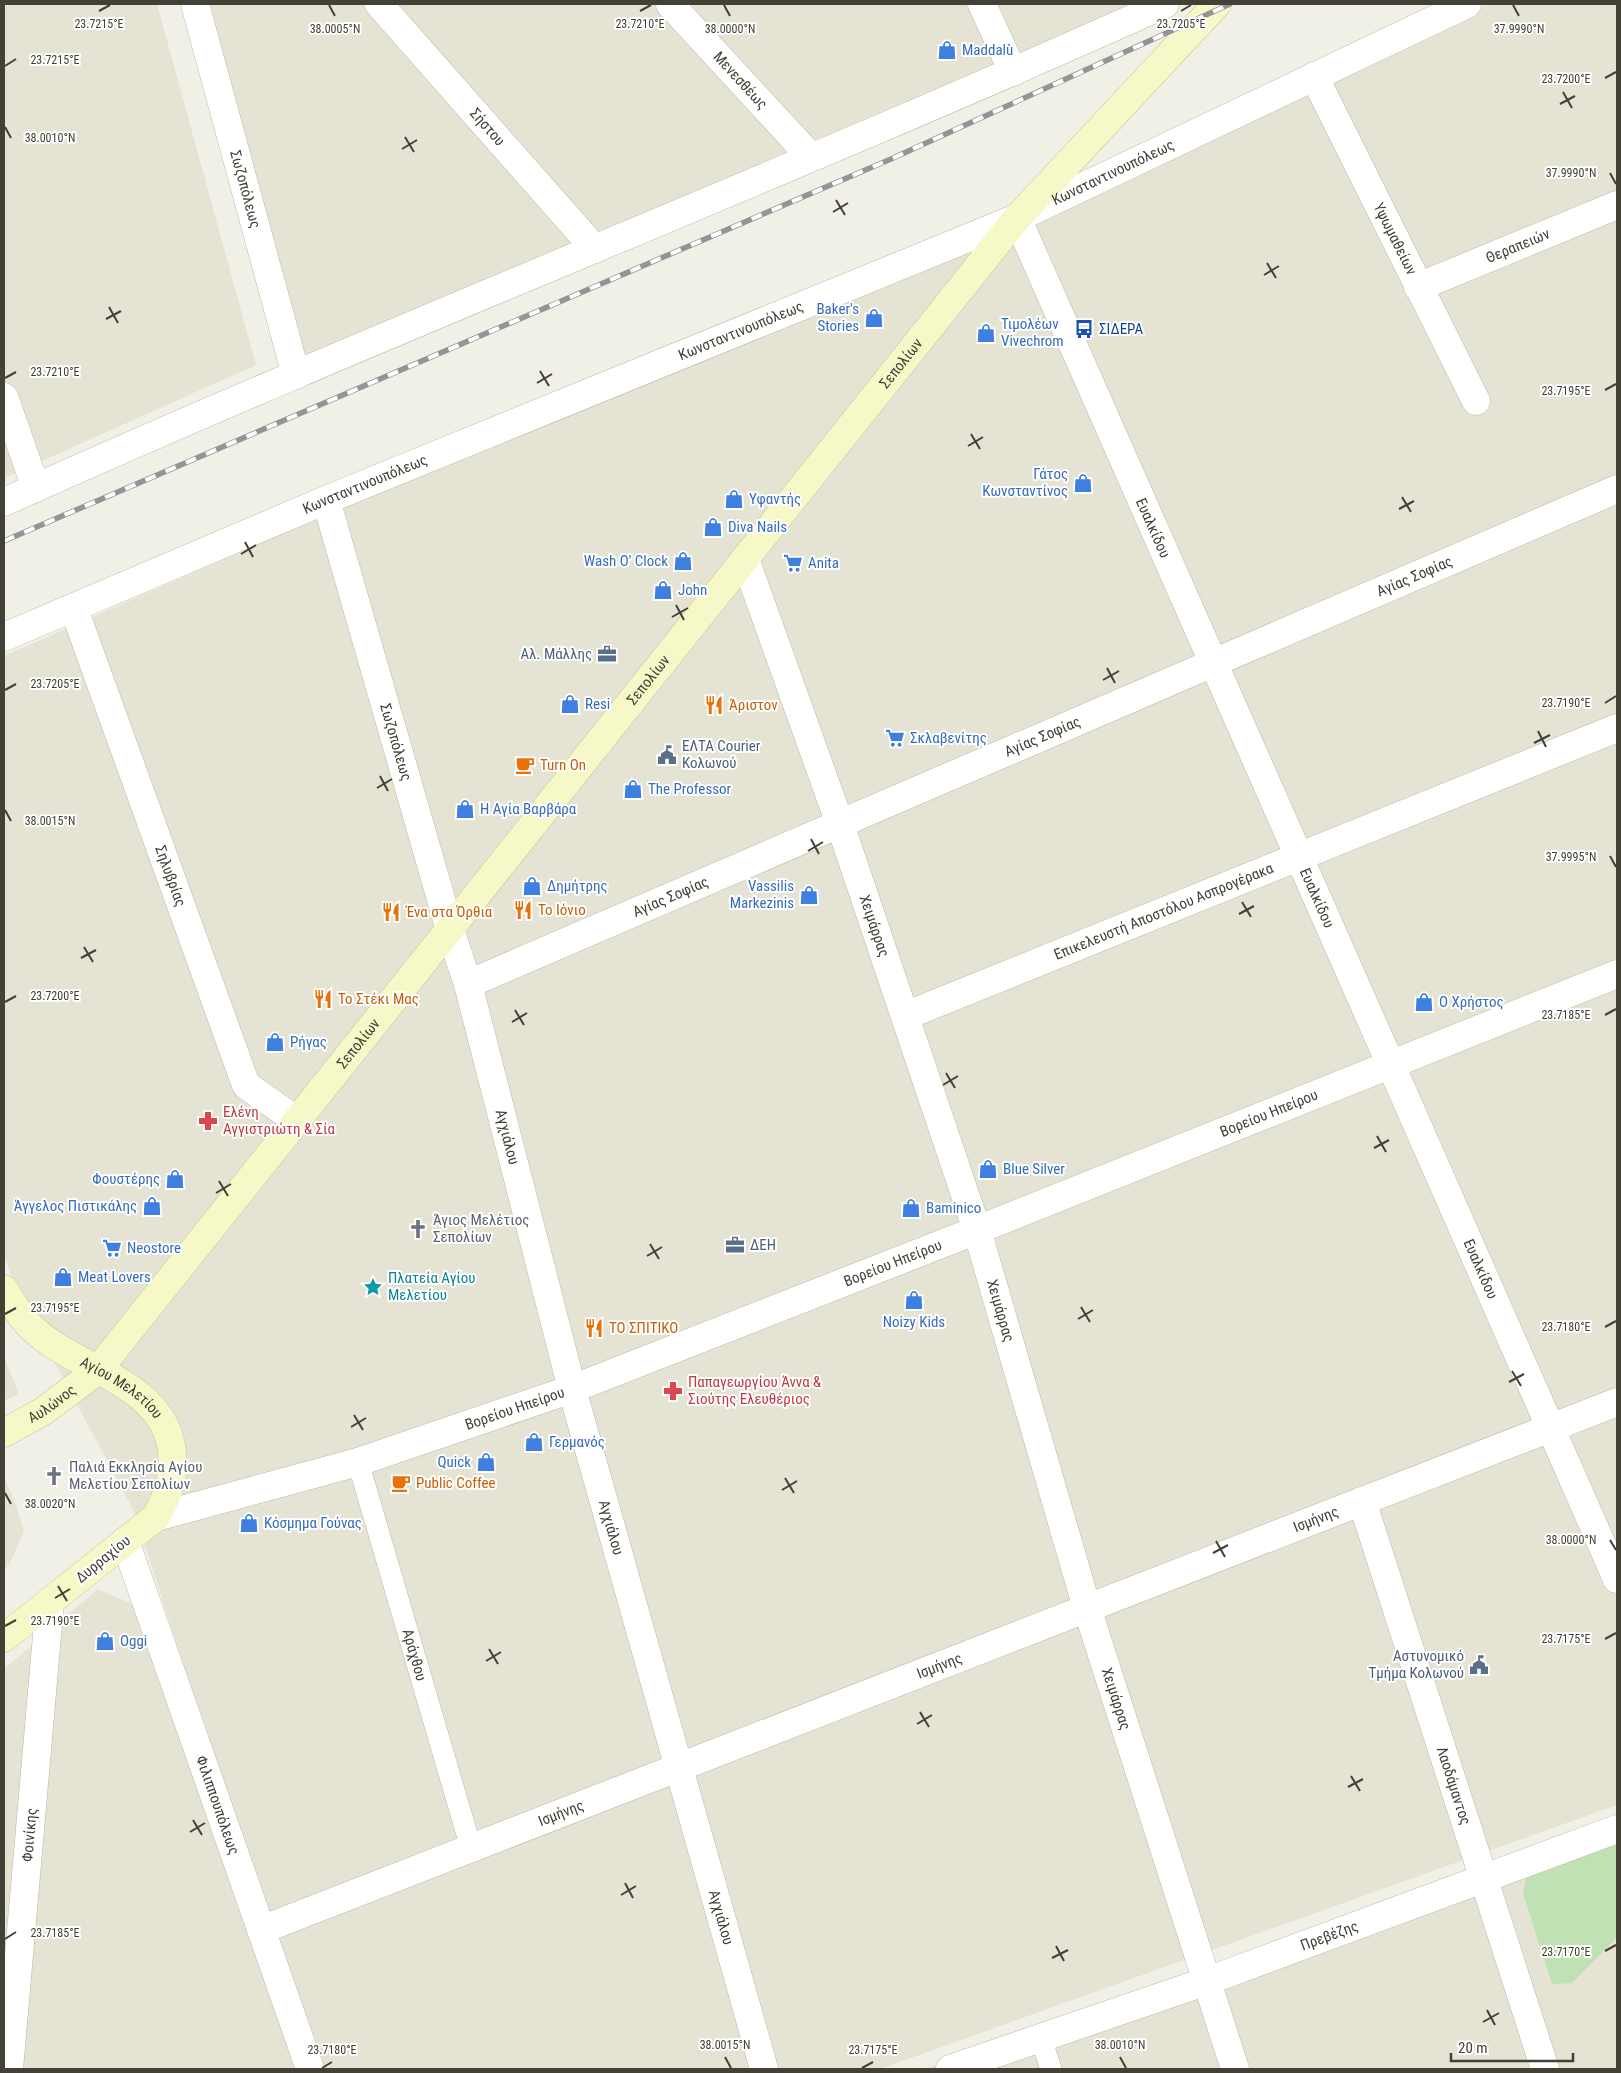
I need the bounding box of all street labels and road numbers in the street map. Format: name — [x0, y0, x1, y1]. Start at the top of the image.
street label: Μενεσθέως — [710, 48, 771, 113]
street label: Σήστου — [466, 105, 509, 150]
street label: Κωνσταντινουπόλεως — [1049, 136, 1177, 209]
street label: Σωζοπόλεως — [226, 148, 265, 230]
street label: Υψωμαθείων — [1370, 200, 1421, 279]
street label: Θεραπειών — [1483, 224, 1553, 267]
street label: Κωνσταντινουπόλεως — [676, 297, 806, 364]
street label: Σεπολίων — [876, 334, 927, 392]
street label: Κωνσταντινουπόλεως — [300, 451, 430, 518]
street label: Ευαλκίδου — [1132, 495, 1174, 561]
street label: Αγίας Σοφίας — [1374, 552, 1455, 601]
street label: Σεπολίων — [623, 651, 674, 709]
street label: Σωζοπόλεως — [376, 701, 416, 783]
street label: Αγίας Σοφίας — [1002, 712, 1083, 761]
street label: Σηλυβρίας — [151, 843, 190, 909]
street label: Επικελευστή Αποστόλου Ασπρογέρακα — [1051, 859, 1276, 964]
street label: Ευαλκίδου — [1296, 865, 1338, 931]
street label: Αγίας Σοφίας — [630, 872, 711, 921]
street label: Χειμάρρας — [856, 893, 893, 959]
street label: Σεπολίων — [333, 1014, 384, 1072]
street label: Βορείου Ηπείρου — [1217, 1086, 1321, 1141]
street label: Αγχιάλου — [492, 1108, 523, 1167]
street label: Βορείου Ηπείρου — [841, 1236, 944, 1290]
street label: Ευαλκίδου — [1460, 1236, 1502, 1302]
street label: Χειμάρρας — [983, 1277, 1018, 1344]
street label: Αγίου Μελετίου — [77, 1353, 166, 1422]
street label: Αυλώνος — [25, 1381, 79, 1427]
street label: Βορείου Ηπείρου — [463, 1383, 567, 1434]
street label: Αγχιάλου — [595, 1498, 627, 1557]
street label: Ισμήνης — [1291, 1502, 1341, 1536]
street label: Δυρραχίου — [72, 1531, 134, 1587]
street label: Αράχθου — [398, 1627, 431, 1683]
street label: Ισμήνης — [914, 1649, 965, 1683]
street label: Χειμάρρας — [1098, 1665, 1135, 1732]
street label: Λαοδάμαντος — [1433, 1744, 1475, 1827]
street label: Φιλιππουπόλεως — [192, 1753, 243, 1857]
street label: Ισμήνης — [536, 1796, 586, 1830]
street label: Φοινίκης — [18, 1807, 41, 1863]
street label: Αγχιάλου — [705, 1888, 737, 1947]
street label: Πρεβέζης — [1298, 1917, 1361, 1955]

